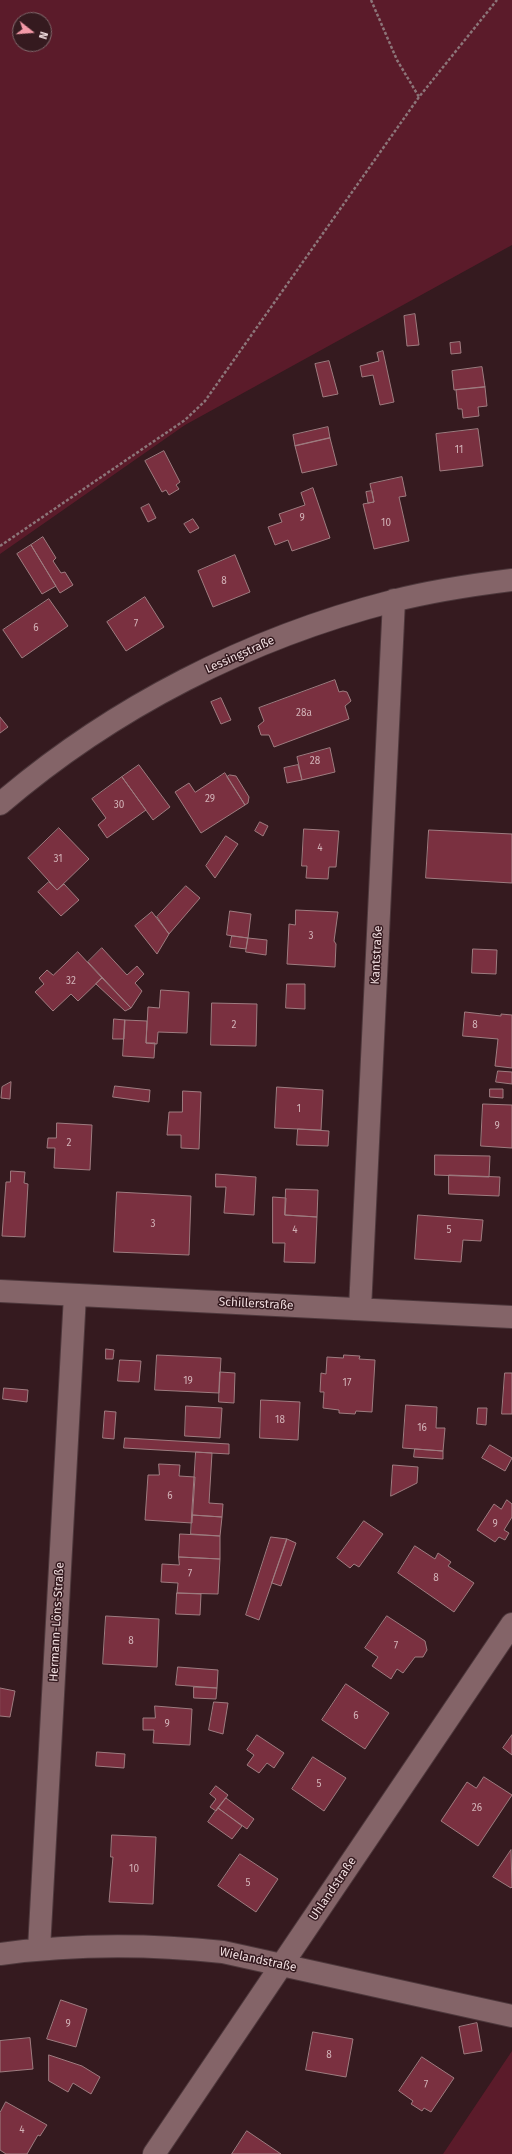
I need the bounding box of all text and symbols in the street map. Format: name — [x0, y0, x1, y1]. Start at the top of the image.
north arrow — [12, 12, 52, 52]
text: N — [36, 30, 50, 41]
house number: 11 — [455, 444, 463, 456]
house number: 9 — [299, 512, 305, 524]
house number: 10 — [381, 517, 391, 529]
house number: 8 — [221, 575, 227, 587]
house number: 7 — [134, 618, 138, 630]
house number: 6 — [33, 622, 39, 634]
street label: Lessingstraße — [203, 633, 277, 677]
house number: 28a — [296, 707, 312, 719]
house number: 28 — [310, 755, 320, 767]
house number: 29 — [205, 793, 215, 805]
house number: 30 — [114, 799, 124, 811]
house number: 4 — [317, 842, 323, 854]
house number: 31 — [53, 853, 63, 865]
street label: Kantstraße — [368, 925, 386, 985]
house number: 3 — [309, 930, 313, 942]
house number: 32 — [66, 975, 76, 987]
house number: 2 — [232, 1019, 236, 1031]
house number: 8 — [472, 1019, 478, 1031]
house number: 1 — [297, 1103, 301, 1115]
house number: 9 — [494, 1120, 500, 1132]
house number: 2 — [67, 1137, 71, 1149]
house number: 3 — [151, 1218, 155, 1230]
house number: 4 — [292, 1224, 298, 1236]
house number: 5 — [446, 1224, 452, 1236]
street label: Schillerstraße — [218, 1295, 294, 1313]
house number: 19 — [183, 1375, 193, 1387]
house number: 17 — [343, 1377, 351, 1389]
house number: 18 — [275, 1414, 285, 1426]
house number: 16 — [417, 1422, 427, 1434]
house number: 6 — [167, 1490, 173, 1502]
house number: 9 — [492, 1518, 498, 1530]
street label: Hermann-Löns-Straße — [47, 1562, 67, 1682]
house number: 7 — [188, 1568, 192, 1580]
house number: 8 — [433, 1572, 439, 1584]
house number: 8 — [128, 1635, 134, 1647]
house number: 7 — [394, 1640, 398, 1652]
house number: 6 — [353, 1710, 359, 1722]
house number: 9 — [164, 1718, 170, 1730]
house number: 5 — [316, 1778, 322, 1790]
house number: 26 — [472, 1802, 482, 1814]
street label: Uhlandstraße — [306, 1855, 360, 1923]
house number: 10 — [129, 1863, 139, 1875]
house number: 5 — [245, 1877, 251, 1889]
street label: Wielandstraße — [218, 1945, 298, 1975]
house number: 9 — [65, 2018, 71, 2030]
house number: 8 — [326, 2049, 332, 2061]
house number: 7 — [424, 2079, 428, 2091]
house number: 4 — [19, 2124, 25, 2136]

